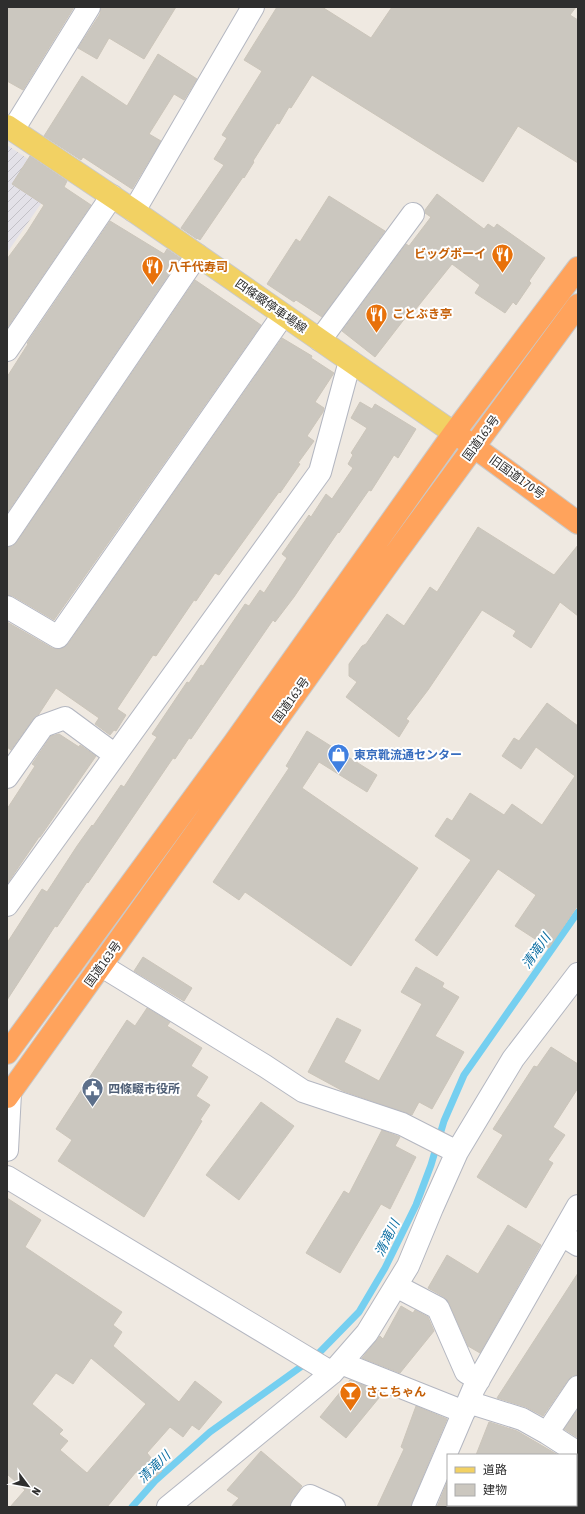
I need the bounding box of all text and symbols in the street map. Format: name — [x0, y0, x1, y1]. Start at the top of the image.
restaurant icon: ビッグボーイ — [489, 241, 515, 274]
place label: ビッグボーイ — [414, 247, 486, 261]
restaurant icon: 八千代寿司 — [140, 254, 166, 287]
place label: 八千代寿司 — [168, 260, 228, 274]
street label: 四條畷停車場線 — [233, 276, 309, 336]
restaurant icon: ことぶき亭 — [364, 301, 390, 334]
place label: ことぶき亭 — [392, 307, 452, 321]
street label: 国道163号 — [460, 412, 502, 464]
street label: 旧国道170号 — [487, 452, 547, 502]
street label: 国道163号 — [270, 674, 312, 726]
shop icon: 東京靴流通センター — [325, 742, 351, 775]
place label: 東京靴流通センター — [354, 748, 462, 762]
water label: 清滝川 — [519, 929, 554, 971]
street label: 国道163号 — [82, 938, 124, 990]
public building icon: 四條畷市役所 — [80, 1076, 106, 1109]
place label: 四條畷市役所 — [108, 1082, 180, 1096]
water label: 清滝川 — [372, 1215, 403, 1259]
bar icon: さこちゃん — [337, 1379, 363, 1412]
place label: さこちゃん — [366, 1385, 426, 1399]
water label: 清滝川 — [135, 1447, 175, 1486]
legend — [447, 1454, 577, 1506]
text: 道路 — [483, 1463, 507, 1477]
north arrow — [8, 1466, 48, 1506]
text: 建物 — [483, 1483, 507, 1497]
text: N — [30, 1485, 43, 1497]

